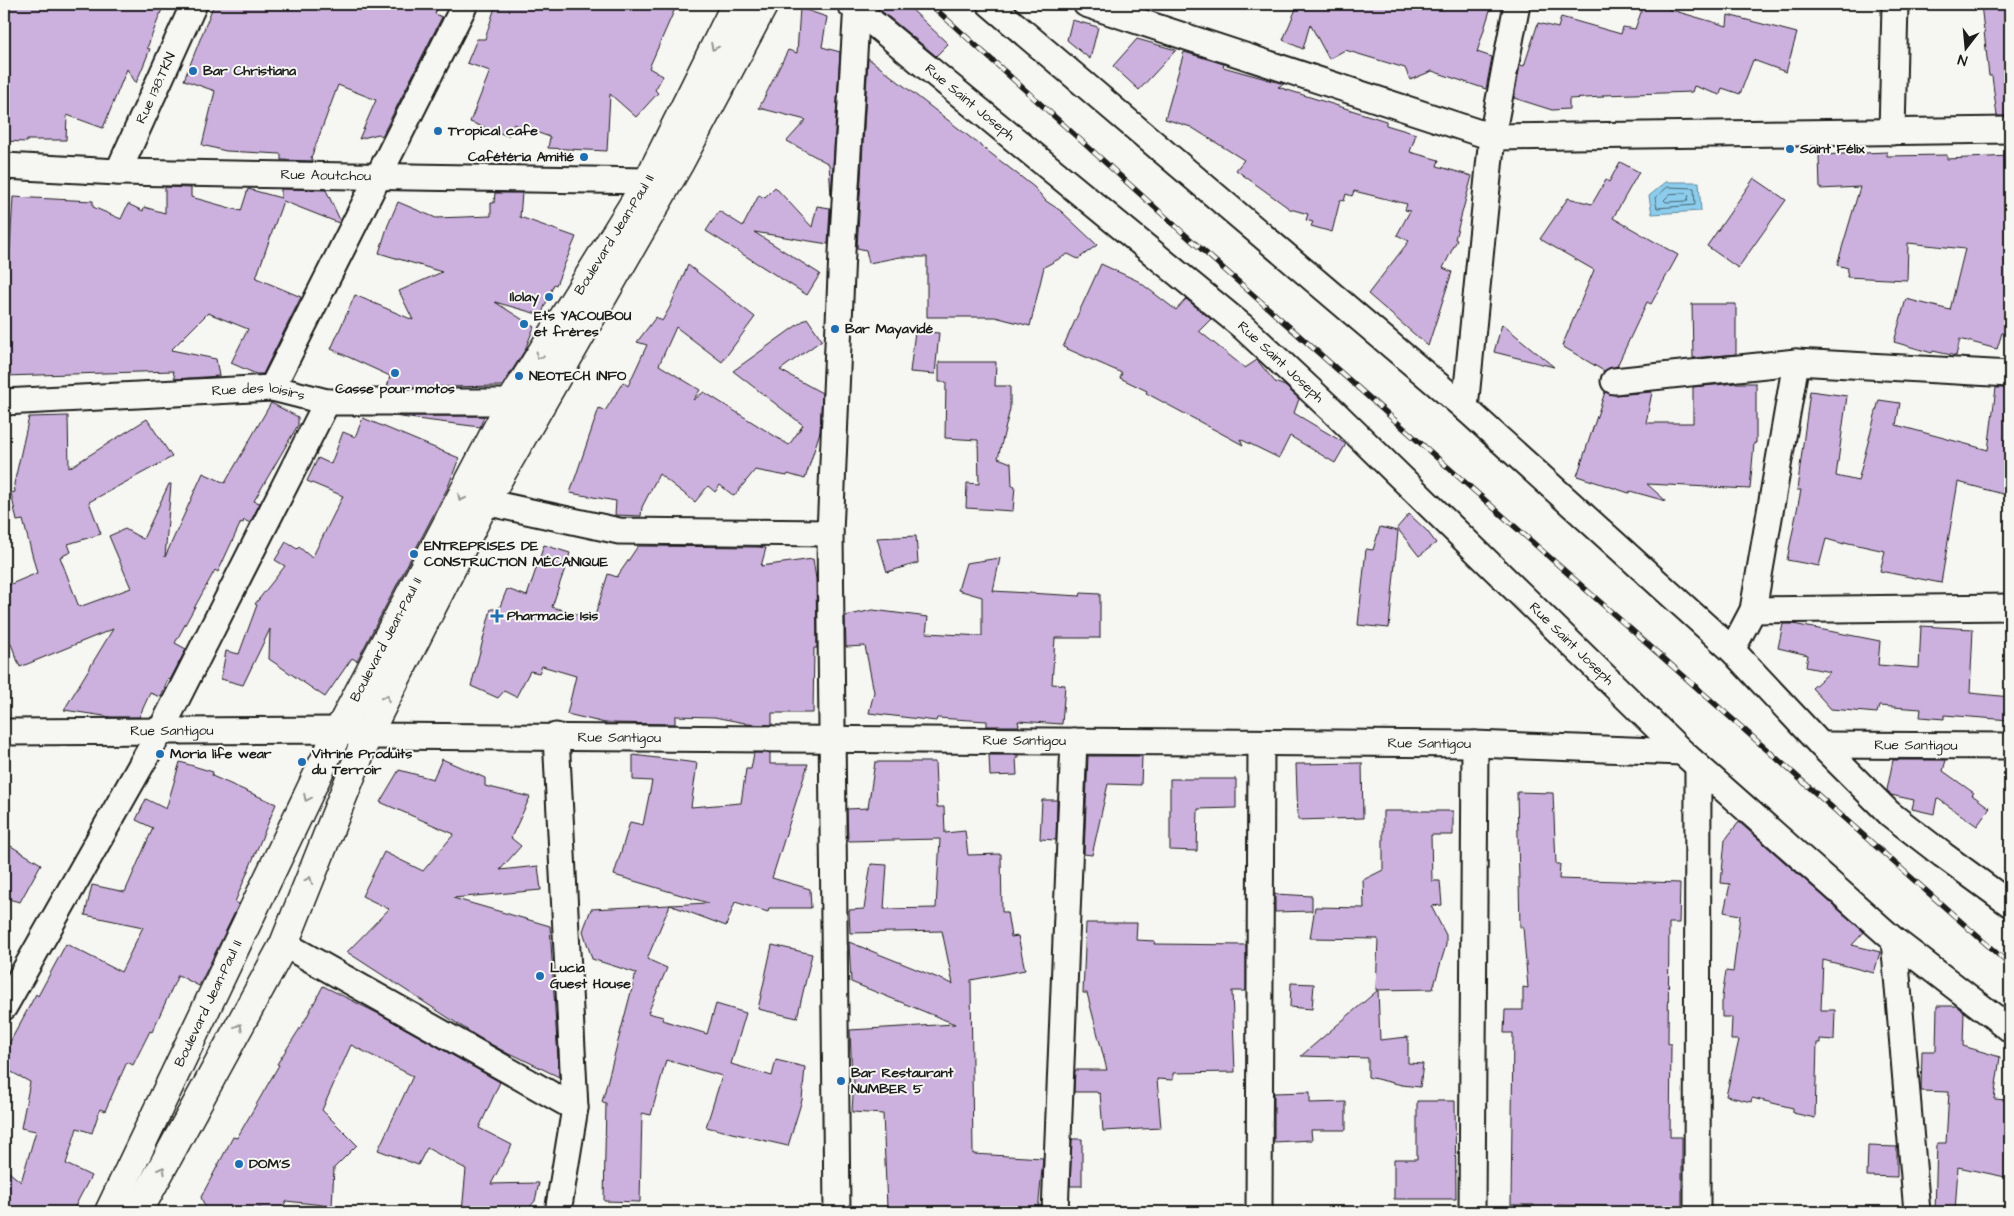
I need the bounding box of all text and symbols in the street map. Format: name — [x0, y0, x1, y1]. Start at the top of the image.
north arrow — [1942, 22, 1992, 72]
one-way arrow — [710, 42, 720, 51]
street label: Rue 138.TKN — [131, 49, 181, 127]
text: N — [1956, 49, 1970, 70]
street label: Rue Saint Joseph — [920, 59, 1019, 146]
place label: Bar Christiana — [203, 61, 297, 81]
marker: Bar Christiana — [187, 65, 199, 77]
place label: Tropical cafe — [447, 121, 538, 141]
marker: Tropical cafe — [432, 125, 444, 137]
place label: Saint Félix — [1799, 139, 1865, 159]
marker: Saint Félix — [1784, 143, 1796, 155]
place label: Cafétéria Amitié — [468, 147, 574, 167]
marker: Cafétéria Amitié — [578, 151, 590, 163]
street label: Rue Aoutchou — [280, 165, 371, 186]
street label: Boulevard Jean-Paul II — [570, 171, 660, 299]
place label: Ilolay — [510, 287, 539, 307]
marker: Ilolay — [543, 291, 555, 303]
place label: Ets YACOUBOU et frères — [534, 306, 632, 342]
street label: Rue Saint Joseph — [1233, 317, 1328, 407]
marker: Ets YACOUBOU et frères — [518, 318, 530, 330]
place label: Bar Mayavidé — [845, 319, 933, 339]
marker: Bar Mayavidé — [829, 323, 841, 335]
one-way arrow — [536, 350, 546, 359]
place label: NEOTECH INFO — [529, 366, 627, 386]
marker: Casse pour motos — [389, 367, 401, 379]
marker: NEOTECH INFO — [513, 370, 525, 382]
street label: Rue des loisirs — [211, 378, 307, 406]
place label: Casse pour motos — [335, 379, 455, 399]
one-way arrow — [457, 493, 467, 502]
place label: ENTREPRISES DE CONSTRUCTION MÉCANIQUE — [424, 536, 609, 572]
marker: ENTREPRISES DE CONSTRUCTION MÉCANIQUE — [408, 548, 420, 560]
street label: Boulevard Jean-Paul II — [345, 574, 427, 706]
street label: Rue Saint Joseph — [1524, 598, 1618, 690]
place label: Pharmacie Isis — [507, 606, 598, 626]
marker: Pharmacie Isis — [491, 610, 503, 622]
one-way arrow — [380, 695, 390, 704]
street label: Rue Santigou — [130, 721, 214, 741]
street label: Rue Santigou — [578, 728, 661, 748]
street label: Rue Santigou — [983, 730, 1066, 751]
street label: Rue Santigou — [1388, 733, 1471, 754]
street label: Rue Santigou — [1874, 735, 1958, 756]
place label: Moria life wear — [170, 744, 272, 764]
place label: Vitrine Produits du Terroir — [311, 744, 412, 780]
marker: Moria life wear — [154, 748, 166, 760]
marker: Vitrine Produits du Terroir — [296, 756, 308, 768]
one-way arrow — [303, 793, 313, 802]
one-way arrow — [304, 877, 314, 885]
street label: Boulevard Jean-Paul II — [170, 937, 247, 1070]
place label: Lucia Guest House — [550, 958, 631, 994]
marker: Lucia Guest House — [534, 970, 546, 982]
one-way arrow — [233, 1023, 243, 1032]
place label: Bar Restaurant NUMBER 5 — [851, 1063, 954, 1099]
marker: Bar Restaurant NUMBER 5 — [835, 1075, 847, 1087]
place label: DOM'S — [249, 1154, 290, 1174]
marker: DOM'S — [233, 1158, 245, 1170]
one-way arrow — [156, 1166, 166, 1175]

